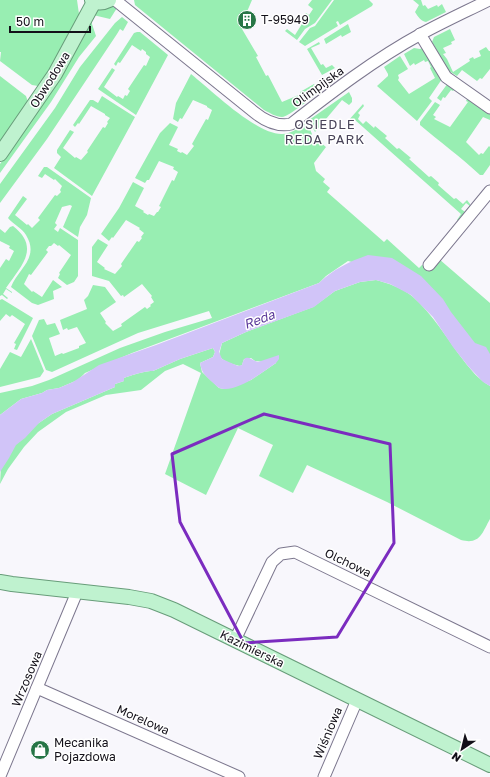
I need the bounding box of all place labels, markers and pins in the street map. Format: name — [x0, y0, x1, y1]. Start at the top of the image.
building icon: T-95949 — [236, 9, 258, 31]
place label: T-95949 — [261, 12, 309, 27]
place label: Mecanika Pojazdowa — [54, 735, 116, 764]
shop icon: Mecanika Pojazdowa — [29, 739, 51, 761]

